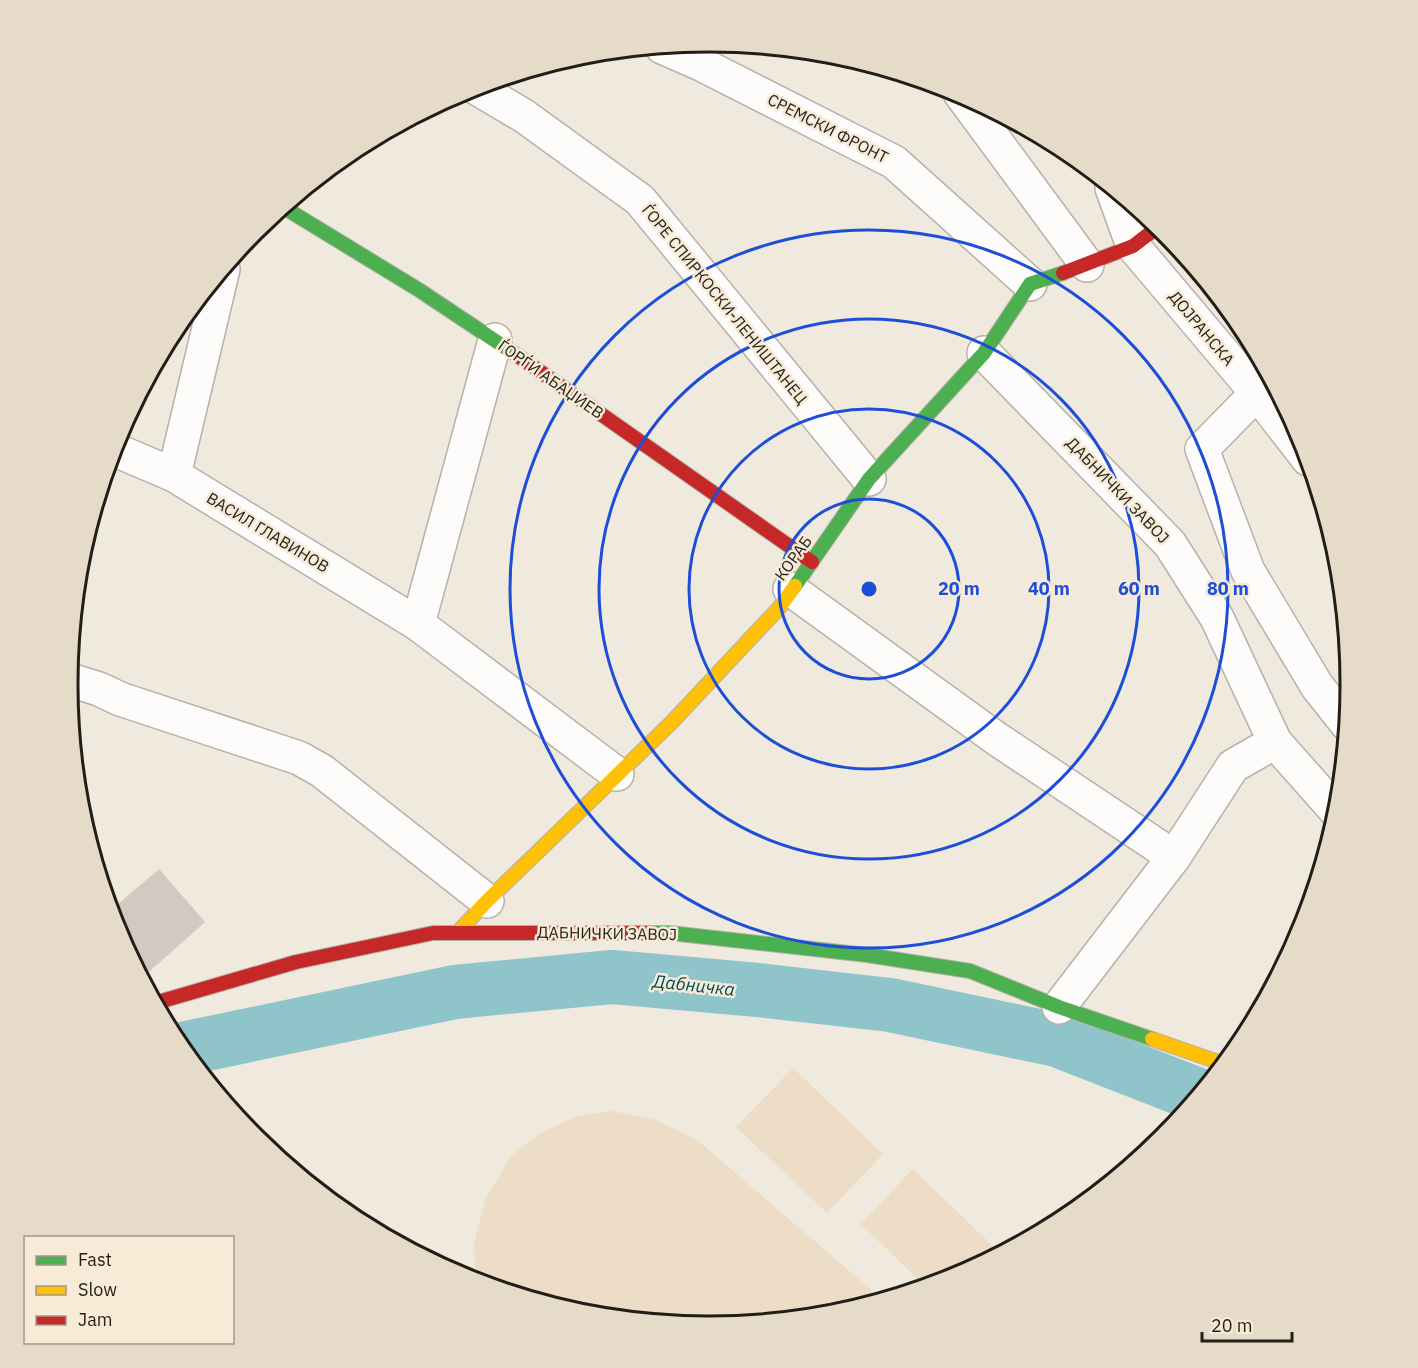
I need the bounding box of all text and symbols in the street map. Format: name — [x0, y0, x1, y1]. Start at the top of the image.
street label: СРЕМСКИ ФРОНТ — [764, 89, 892, 167]
street label: ЃОРЕ СПИРКОСКИ-ЛЕНИШТАНЕЦ — [638, 199, 813, 408]
street label: ДОЈРАНСКА — [1165, 286, 1239, 370]
street label: ЃОРЃИ АБАЏИЕВ — [494, 334, 608, 423]
street label: ДАБНИЧКИ ЗАВОЈ — [1062, 433, 1174, 547]
street label: ВАСИЛ ГЛАВИНОВ — [203, 488, 333, 576]
street label: КОРАБ — [770, 532, 816, 584]
text: 20 m — [938, 577, 980, 600]
text: 40 m — [1028, 577, 1070, 600]
text: 60 m — [1118, 577, 1160, 600]
text: 80 m — [1207, 577, 1249, 600]
centre of rings — [859, 579, 879, 599]
street label: ДАБНИЧКИ ЗАВОЈ — [537, 922, 677, 944]
water label: Дабничка — [650, 969, 736, 1001]
legend — [24, 1236, 234, 1344]
text: Fast — [78, 1248, 112, 1271]
text: Slow — [78, 1278, 117, 1301]
scale bar — [1202, 1305, 1292, 1343]
text: Jam — [78, 1308, 113, 1331]
text: 20 m — [1211, 1314, 1253, 1337]

